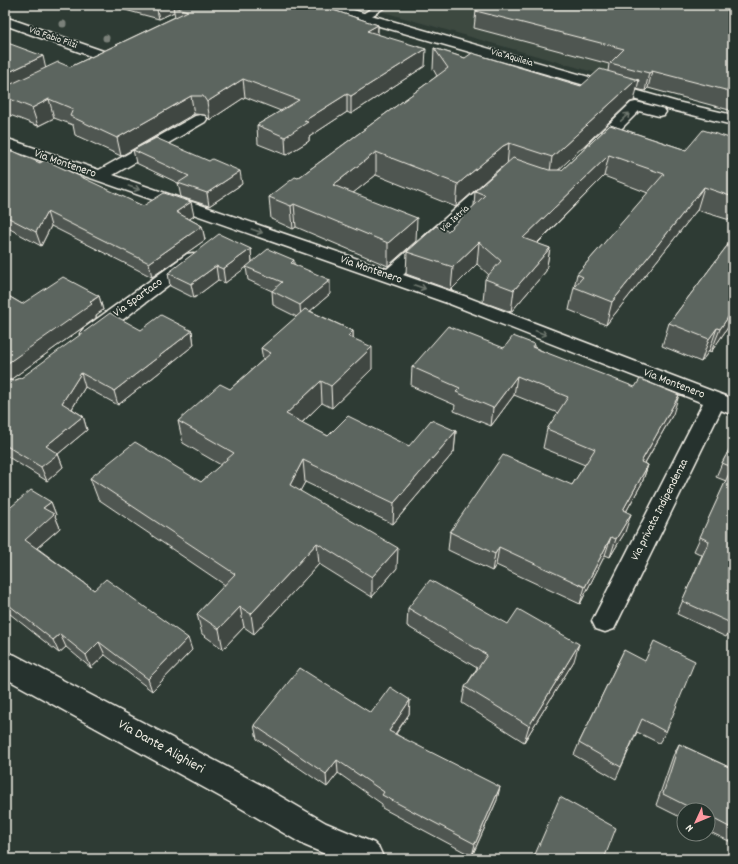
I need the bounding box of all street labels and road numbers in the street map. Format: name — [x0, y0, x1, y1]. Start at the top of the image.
street label: Via Fabio Filzi — [27, 23, 79, 53]
street label: Via Aquileia — [489, 45, 535, 71]
street label: Via Montenero — [32, 145, 98, 183]
street label: Via Istria — [437, 202, 473, 236]
street label: Via Montenero — [338, 251, 404, 289]
street label: Via Spartaco — [110, 274, 166, 322]
street label: Via Montenero — [641, 364, 707, 404]
street label: Via privata Indipendenza — [627, 456, 693, 564]
street label: Via Dante Alighieri — [114, 715, 208, 779]

